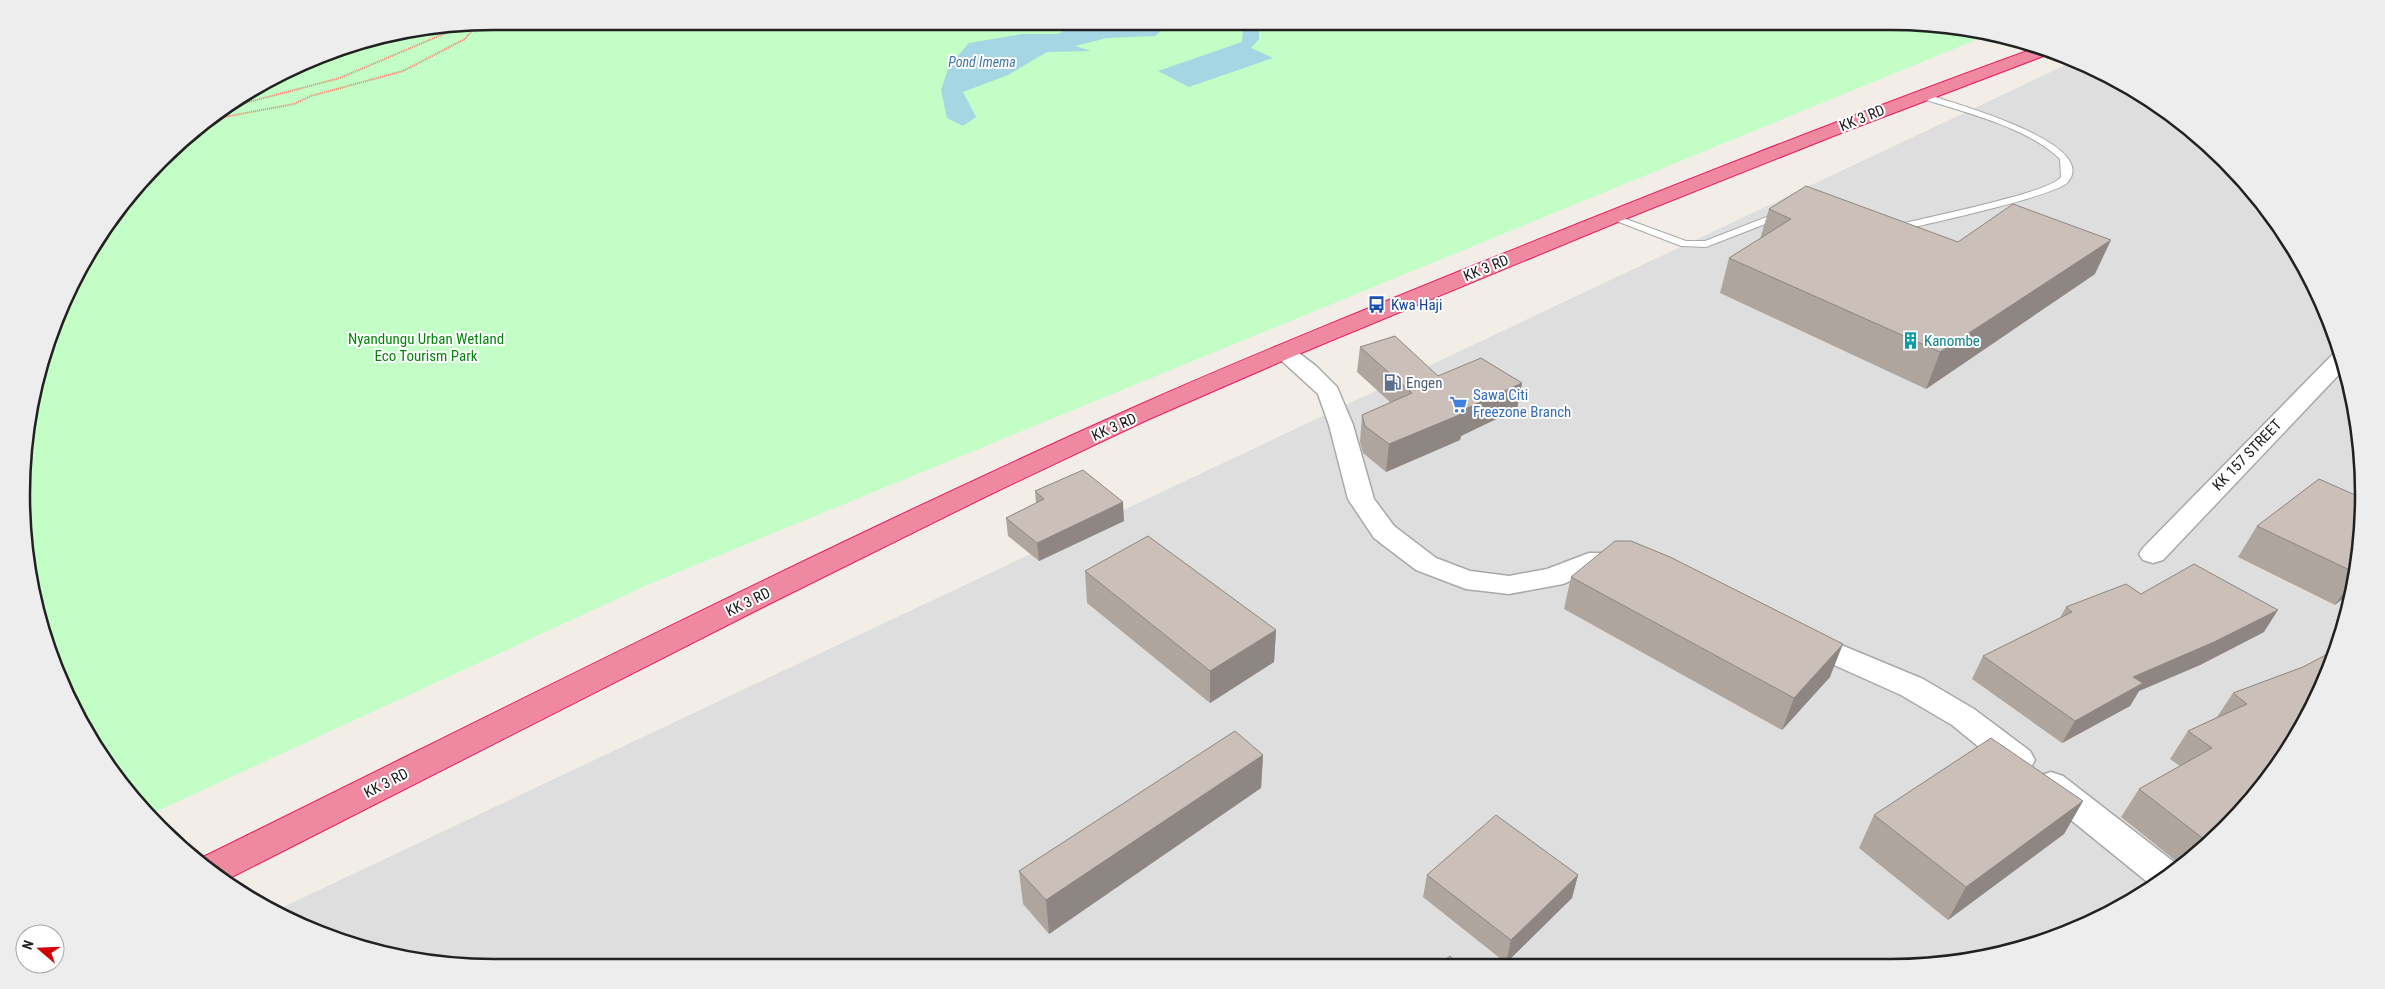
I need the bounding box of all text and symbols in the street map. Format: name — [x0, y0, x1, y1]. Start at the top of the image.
water label: Pond Imema — [948, 54, 1016, 70]
street label: KK 3 RD — [1837, 101, 1887, 135]
street label: KK 3 RD — [1461, 251, 1511, 285]
bus stop icon: Kwa Haji — [1367, 295, 1387, 315]
place label: Kwa Haji — [1391, 296, 1442, 314]
park label: Nyandungu Urban Wetland Eco Tourism Park — [348, 330, 504, 365]
building icon: Kanombe — [1900, 331, 1920, 351]
place label: Kanombe — [1924, 332, 1980, 350]
fuel station icon: Engen — [1382, 373, 1402, 393]
place label: Engen — [1406, 374, 1442, 392]
place label: Sawa Citi Freezone Branch — [1473, 386, 1571, 421]
supermarket icon: Sawa Citi Freezone Branch — [1449, 394, 1469, 414]
street label: KK 3 RD — [1089, 409, 1139, 445]
street label: KK 157 STREET — [2209, 416, 2286, 494]
street label: KK 3 RD — [723, 584, 773, 620]
street label: KK 3 RD — [361, 764, 411, 802]
north arrow — [15, 924, 65, 974]
text: N — [19, 938, 37, 951]

